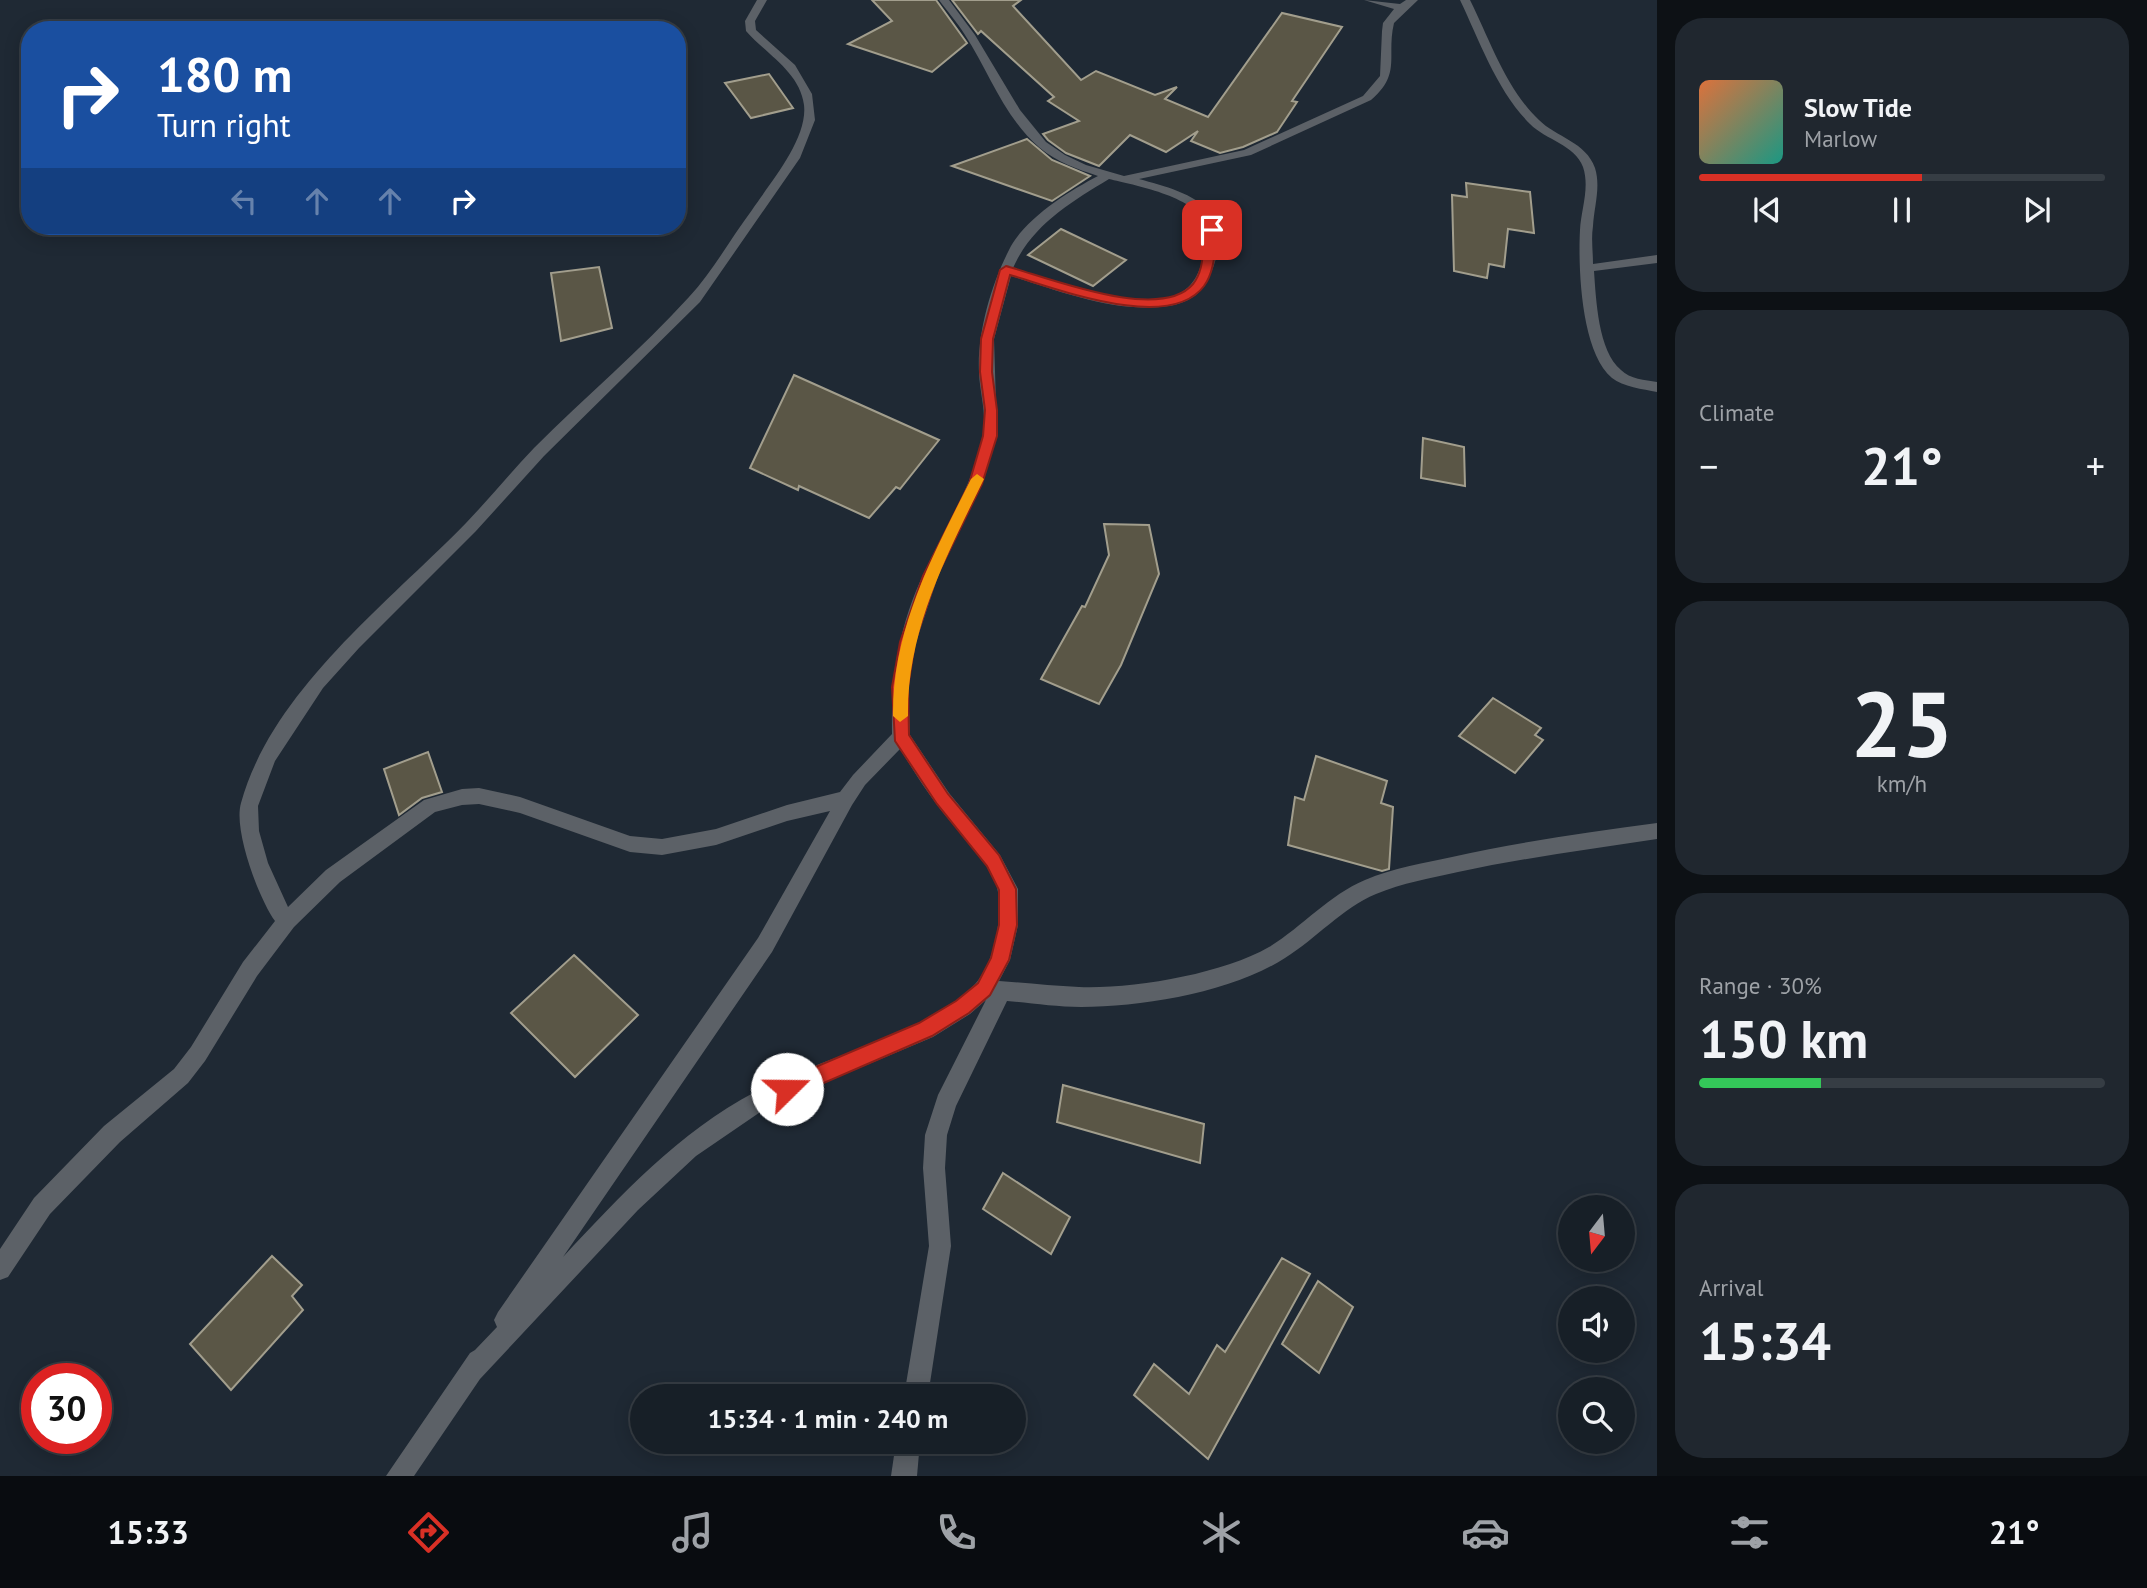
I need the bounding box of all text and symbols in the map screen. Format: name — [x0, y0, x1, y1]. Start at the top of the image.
text: 180 m — [157, 42, 292, 106]
icon: right — [42, 49, 133, 140]
text: Slow Tide — [1804, 91, 1912, 124]
text: Turn right — [157, 104, 291, 146]
text: Marlow — [1804, 124, 1877, 153]
icon: left — [225, 182, 263, 220]
icon: ahead — [298, 182, 336, 220]
icon: ahead — [371, 182, 409, 220]
icon: right — [444, 182, 482, 220]
icon: previous — [1748, 191, 1786, 229]
icon: pause — [1883, 191, 1921, 229]
icon: next — [2018, 191, 2056, 229]
pin — [1182, 200, 1242, 260]
icon: arrive — [1193, 211, 1231, 249]
text: Climate — [1699, 398, 1774, 427]
text: 21° — [1861, 432, 1943, 499]
text: − — [1699, 441, 1718, 490]
text: + — [2086, 441, 2105, 490]
text: 25 — [1850, 664, 1954, 782]
text: km/h — [1877, 769, 1927, 798]
text: Range · 30% — [1699, 971, 1822, 1000]
text: 150 km — [1699, 1005, 1868, 1072]
position arrow — [750, 1052, 824, 1126]
north arrow — [1558, 1195, 1634, 1272]
map controls — [1558, 1195, 1635, 1454]
text: Arrival — [1699, 1273, 1763, 1302]
button: sound — [1558, 1286, 1635, 1363]
text: 15:34 — [1699, 1307, 1831, 1374]
speed limit sign: 30 — [21, 1363, 112, 1454]
button: search — [1558, 1377, 1635, 1454]
text: 15:34 · 1 min · 240 m — [708, 1402, 948, 1435]
icon: directions — [404, 1508, 453, 1557]
icon: music — [668, 1508, 717, 1557]
icon: phone — [932, 1508, 981, 1557]
icon: climate — [1197, 1508, 1246, 1557]
icon: car — [1461, 1508, 1510, 1557]
icon: filters — [1725, 1508, 1774, 1557]
text: 15:33 — [108, 1511, 189, 1553]
text: 21° — [1989, 1511, 2039, 1553]

